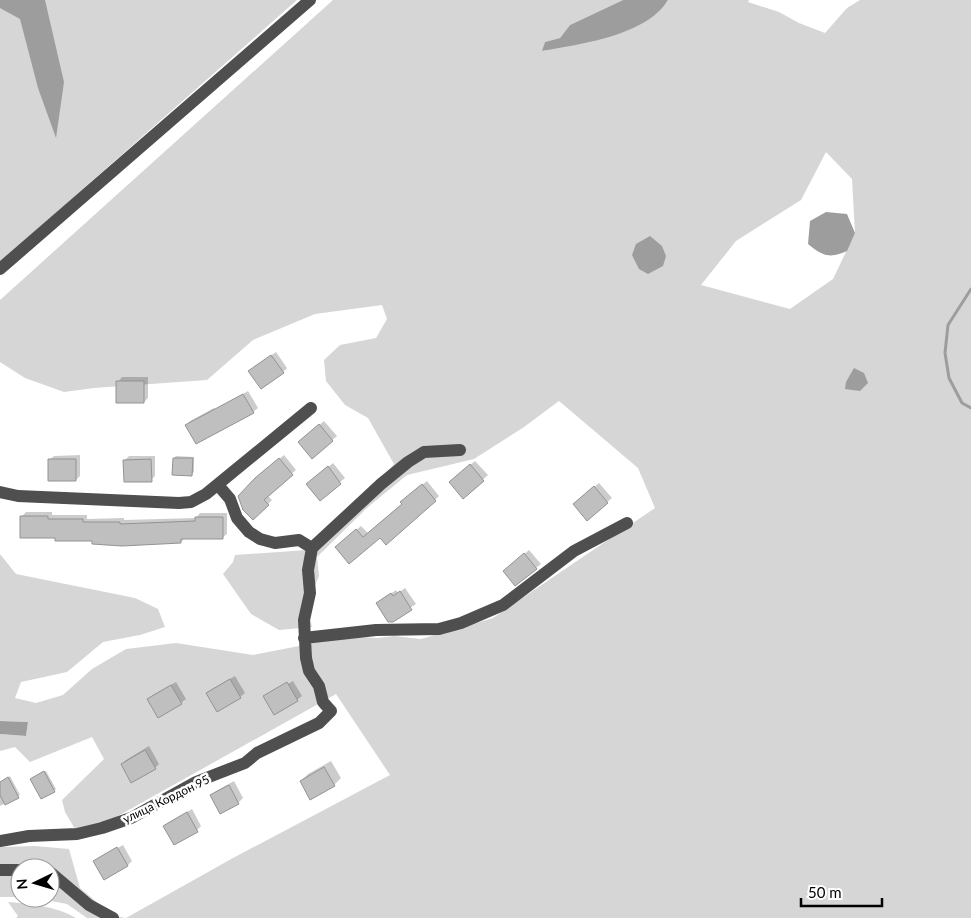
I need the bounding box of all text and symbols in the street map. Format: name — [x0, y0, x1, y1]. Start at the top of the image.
street label: улица Кордон 95 — [120, 772, 212, 826]
north arrow — [10, 858, 60, 908]
scale bar — [801, 876, 882, 908]
text: N — [13, 878, 30, 890]
text: 50 m — [808, 883, 842, 901]

